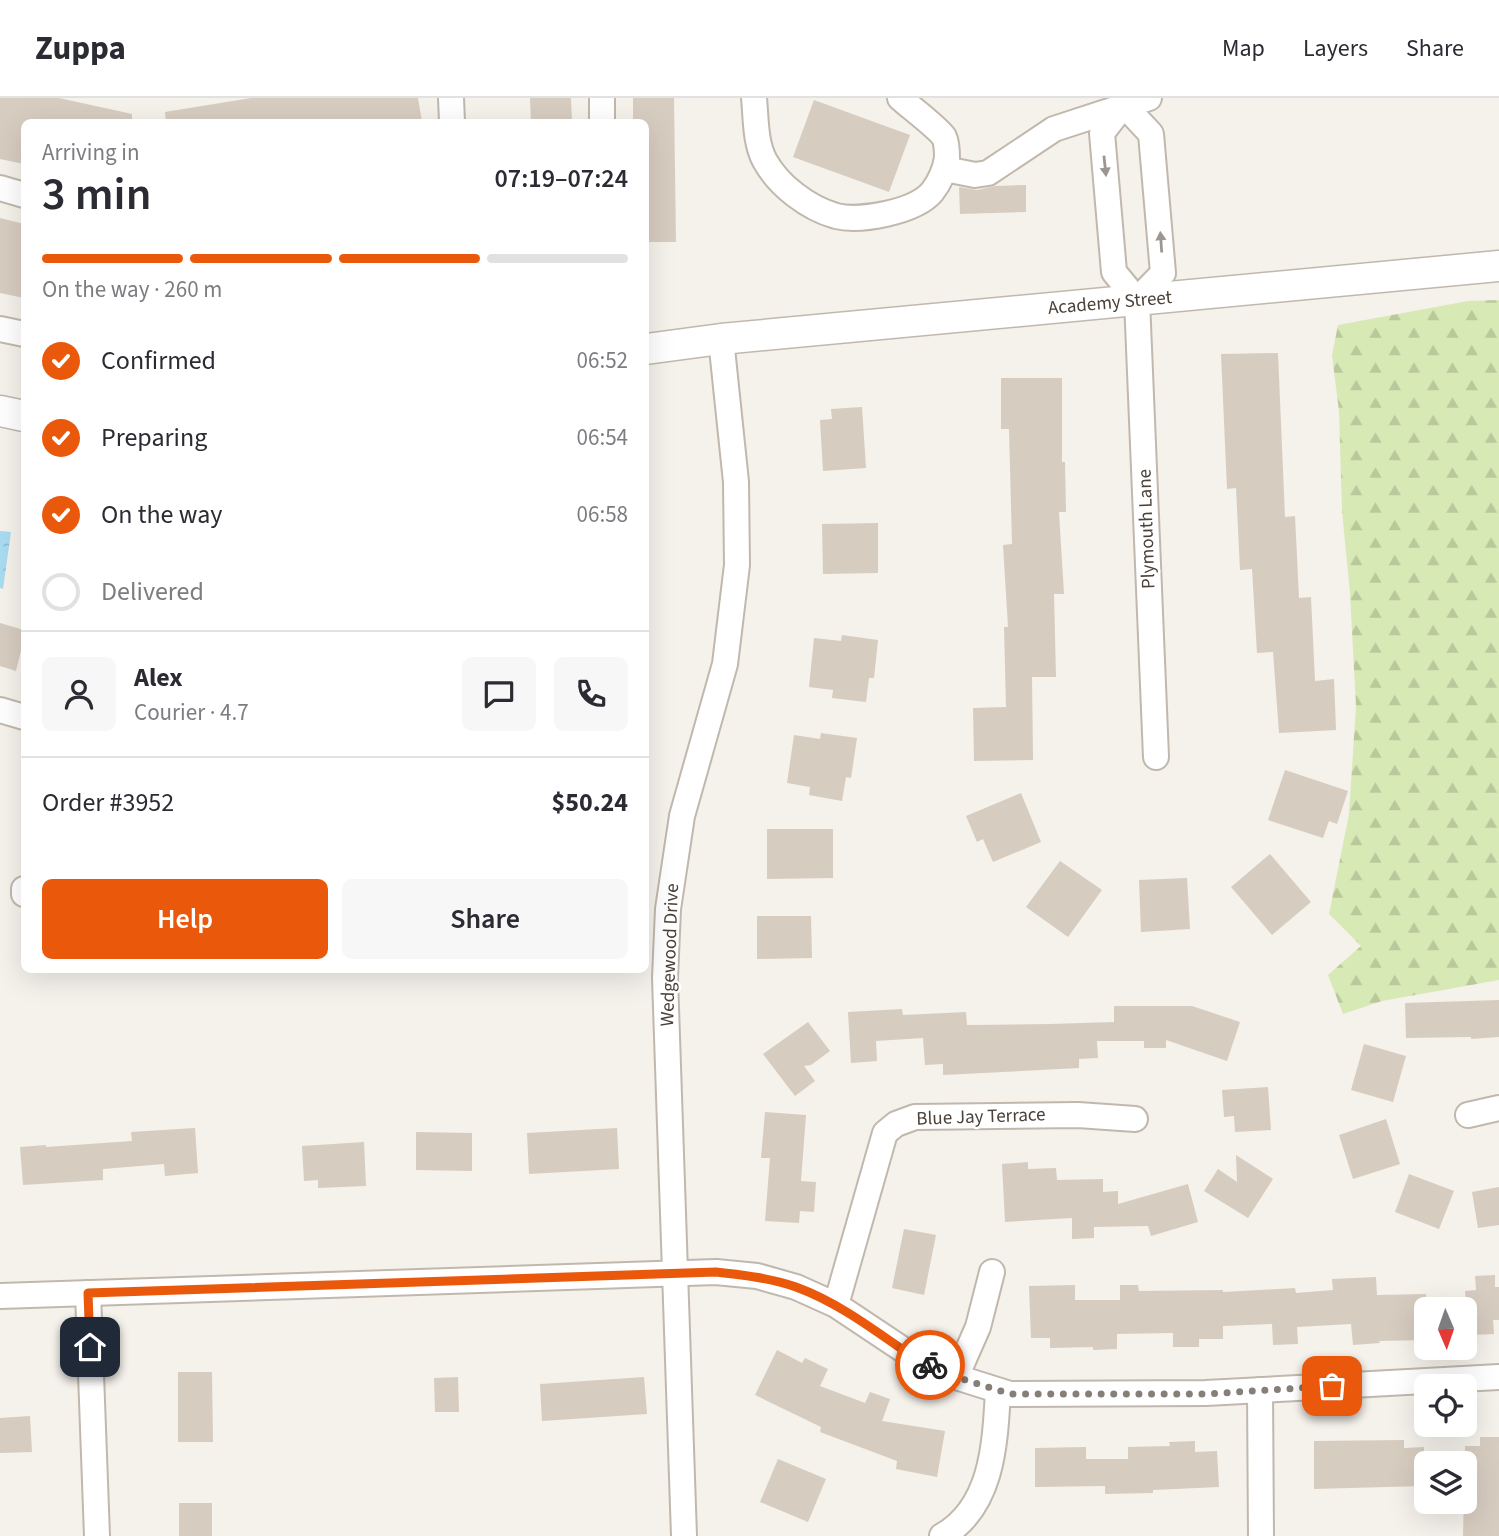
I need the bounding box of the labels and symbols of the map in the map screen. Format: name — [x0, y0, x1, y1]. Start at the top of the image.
one-way arrow — [1100, 155, 1111, 177]
one-way arrow — [1155, 231, 1166, 253]
street label: Academy Street — [1047, 284, 1174, 322]
street label: Plymouth Lane — [1131, 469, 1163, 589]
street label: Wedgewood Drive — [654, 883, 686, 1027]
street label: Blue Jay Terrace — [916, 1101, 1046, 1133]
north arrow — [1414, 1297, 1477, 1360]
pin — [60, 1317, 120, 1377]
courier — [895, 1330, 965, 1400]
pin — [1302, 1356, 1362, 1416]

